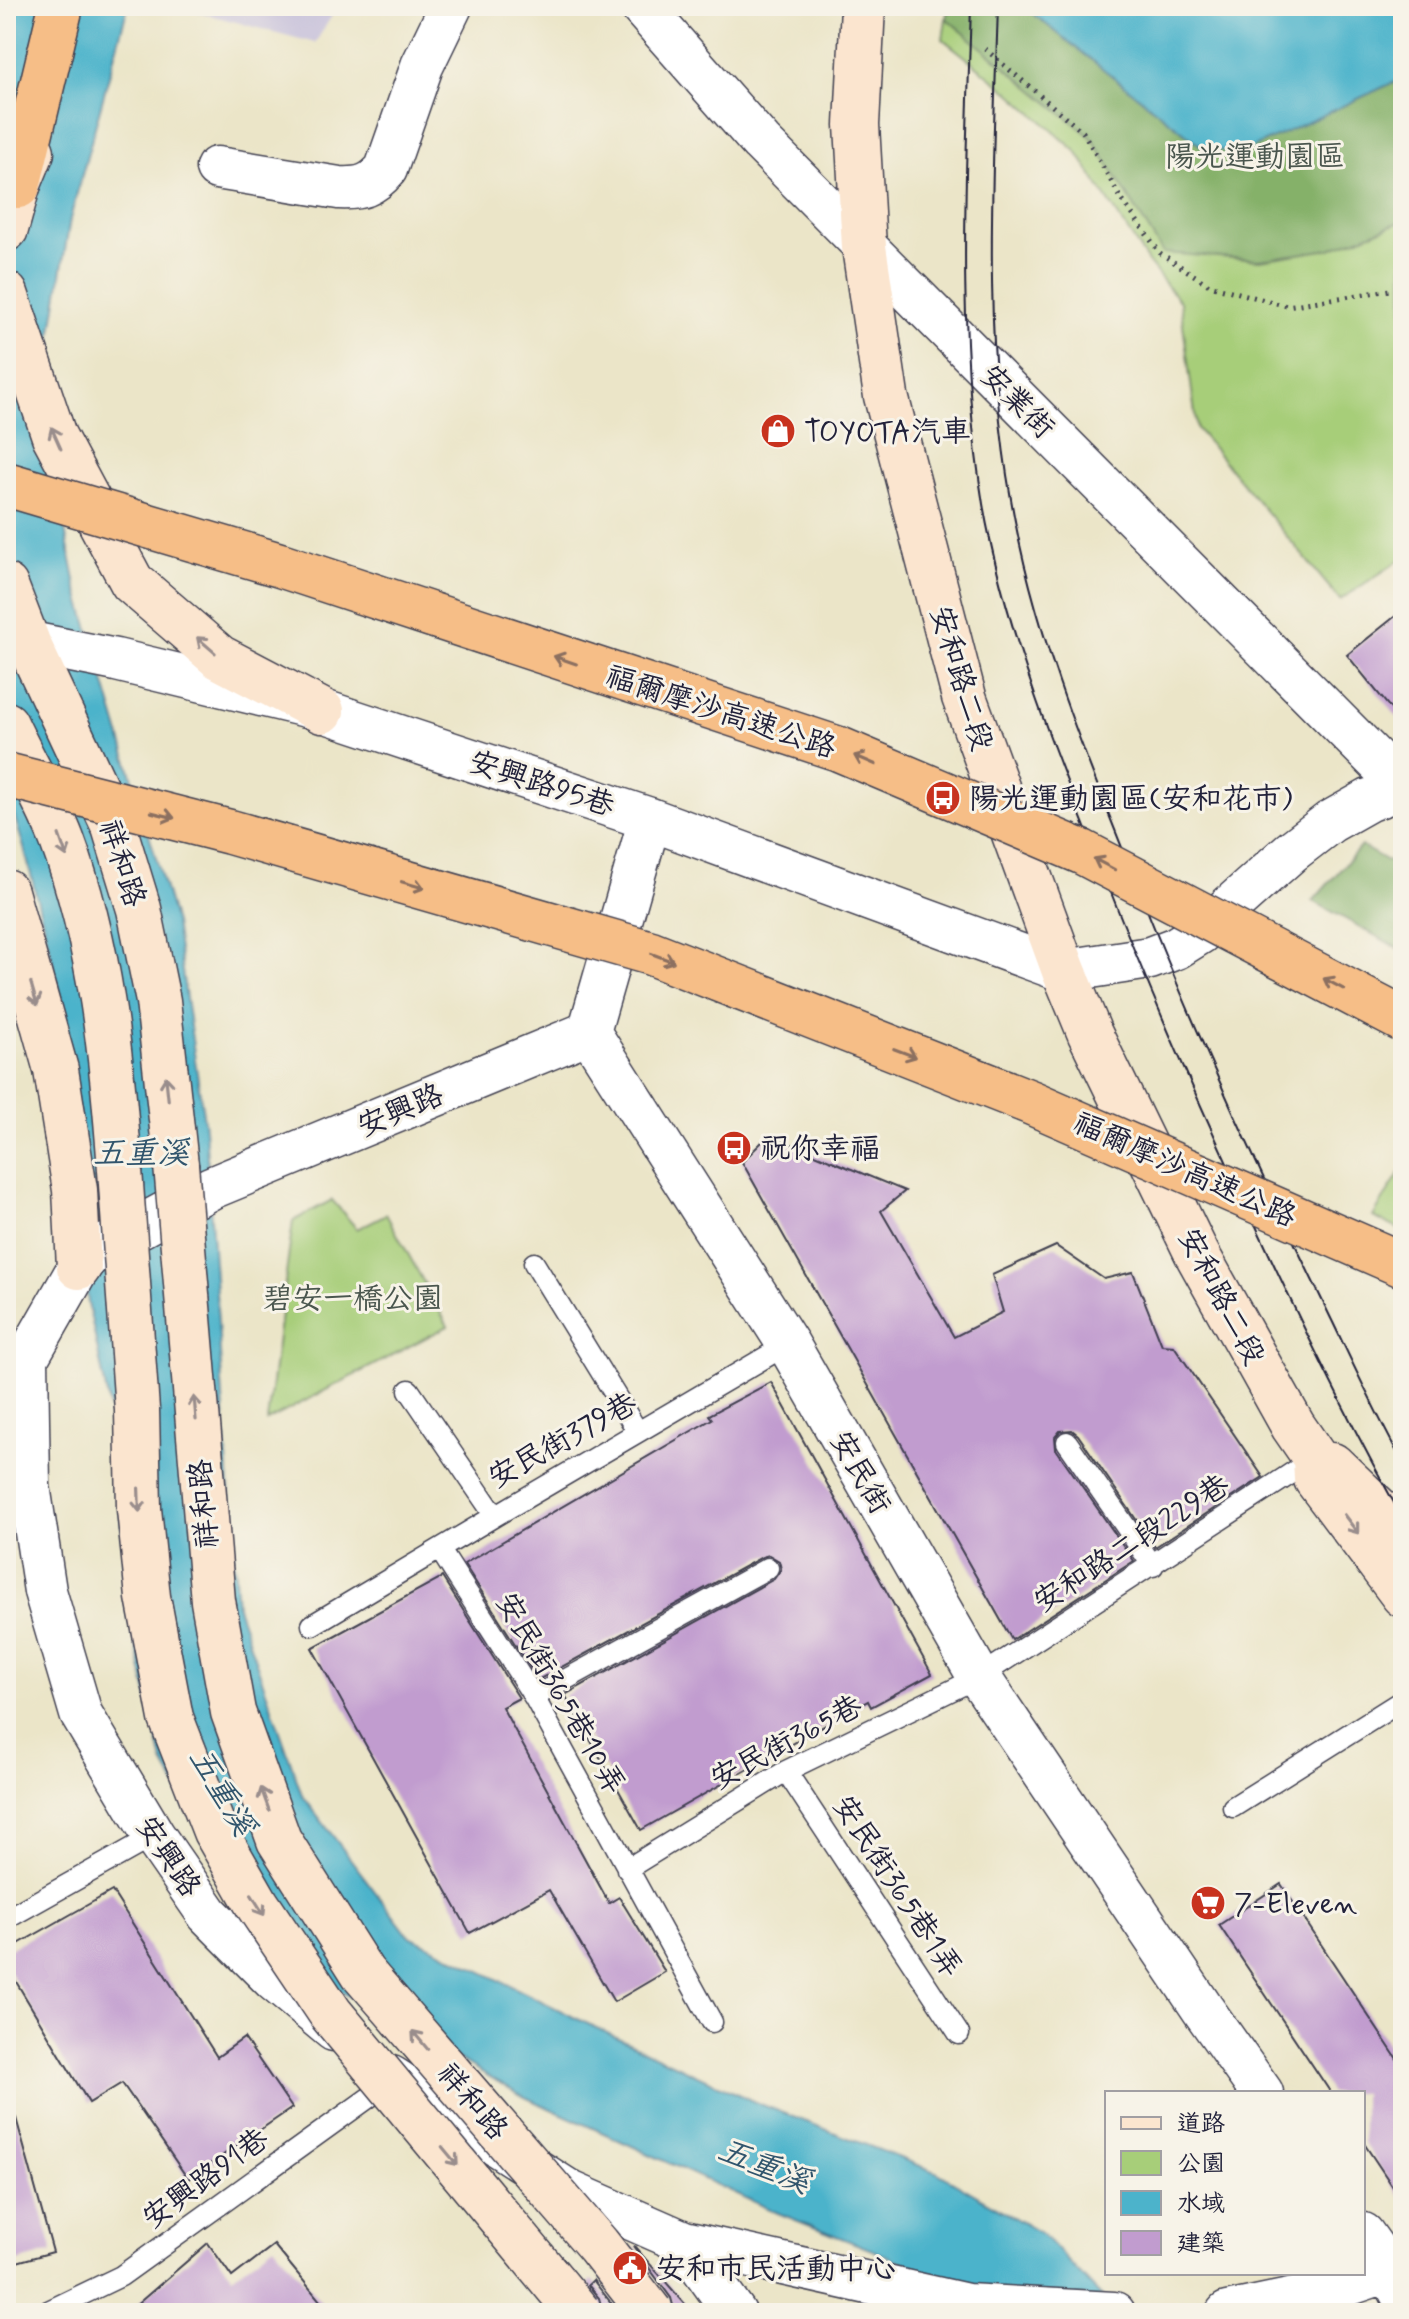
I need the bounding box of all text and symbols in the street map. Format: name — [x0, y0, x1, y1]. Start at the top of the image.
park label: 陽光運動園區 — [1165, 138, 1345, 177]
street label: 安業街 — [971, 356, 1063, 448]
shop icon: TOYOTA汽車 — [759, 412, 797, 450]
place label: TOYOTA汽車 — [804, 413, 971, 452]
one-way arrow — [47, 426, 62, 451]
street label: 安和路二段 — [920, 601, 1001, 756]
one-way arrow — [196, 636, 216, 654]
one-way arrow — [553, 652, 578, 667]
street label: 福爾摩沙高速公路 — [600, 657, 841, 768]
street label: 安興路95巷 — [464, 743, 619, 826]
one-way arrow — [853, 751, 878, 766]
bus stop icon: 陽光運動園區(安和花市) — [924, 779, 962, 817]
place label: 陽光運動園區(安和花市) — [969, 780, 1293, 819]
one-way arrow — [149, 808, 175, 823]
street label: 祥和路 — [89, 815, 154, 912]
one-way arrow — [56, 833, 71, 858]
one-way arrow — [1092, 855, 1116, 871]
one-way arrow — [400, 878, 426, 893]
one-way arrow — [650, 952, 675, 966]
one-way arrow — [1322, 976, 1346, 992]
one-way arrow — [28, 981, 43, 1007]
one-way arrow — [892, 1047, 917, 1061]
one-way arrow — [160, 1075, 175, 1102]
street label: 安興路 — [352, 1076, 450, 1147]
street label: 福爾摩沙高速公路 — [1067, 1104, 1302, 1237]
bus stop icon: 祝你幸福 — [715, 1129, 753, 1167]
place label: 祝你幸福 — [760, 1130, 880, 1169]
water label: 五重溪 — [93, 1133, 191, 1175]
street label: 安和路二段 — [1168, 1221, 1273, 1372]
park label: 碧安一橋公園 — [263, 1280, 443, 1319]
street label: 安民街379巷 — [481, 1384, 644, 1498]
one-way arrow — [187, 1395, 202, 1422]
street label: 安民街 — [820, 1424, 899, 1521]
street label: 祥和路 — [181, 1457, 228, 1550]
street label: 安和路二段229巷 — [1026, 1466, 1237, 1622]
one-way arrow — [131, 1486, 147, 1513]
one-way arrow — [1342, 1513, 1359, 1534]
street label: 安民街365巷10弄 — [486, 1586, 633, 1802]
street label: 安民街365巷 — [704, 1687, 870, 1800]
water label: 五重溪 — [179, 1740, 265, 1846]
one-way arrow — [256, 1787, 271, 1812]
street label: 安民街365巷1弄 — [823, 1788, 970, 1986]
street label: 安興路 — [126, 1809, 209, 1905]
supermarket icon: 7-Eleven — [1189, 1884, 1227, 1922]
place label: 7-Eleven — [1234, 1885, 1358, 1924]
one-way arrow — [251, 1893, 267, 1916]
one-way arrow — [411, 2030, 429, 2051]
street label: 祥和路 — [428, 2055, 516, 2149]
legend — [1105, 2091, 1365, 2275]
text: 道路 — [1177, 2109, 1225, 2140]
street label: 安興路91巷 — [135, 2120, 277, 2238]
water label: 五重溪 — [712, 2129, 818, 2205]
one-way arrow — [441, 2145, 459, 2166]
text: 公園 — [1177, 2149, 1225, 2180]
text: 水域 — [1177, 2189, 1225, 2220]
text: 建築 — [1177, 2229, 1225, 2260]
public building icon: 安和市民活動中心 — [611, 2249, 649, 2287]
place label: 安和市民活動中心 — [656, 2250, 896, 2289]

